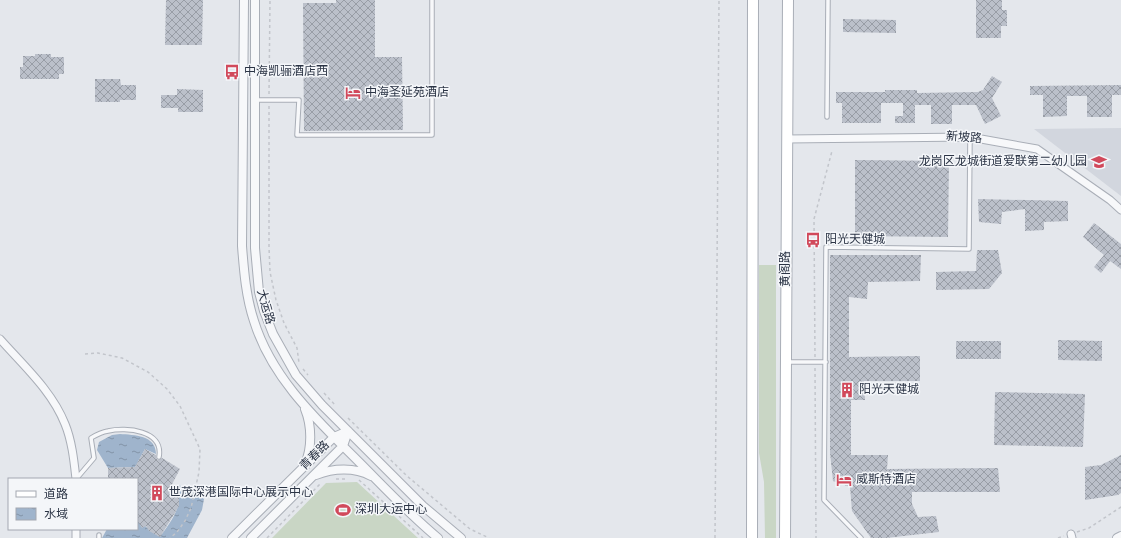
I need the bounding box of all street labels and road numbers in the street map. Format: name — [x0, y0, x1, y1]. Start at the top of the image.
street label: 新坡路 — [945, 129, 983, 147]
street label: 黄阁路 — [778, 251, 794, 287]
street label: 大运路 — [252, 287, 278, 327]
street label: 青春路 — [297, 438, 333, 474]

